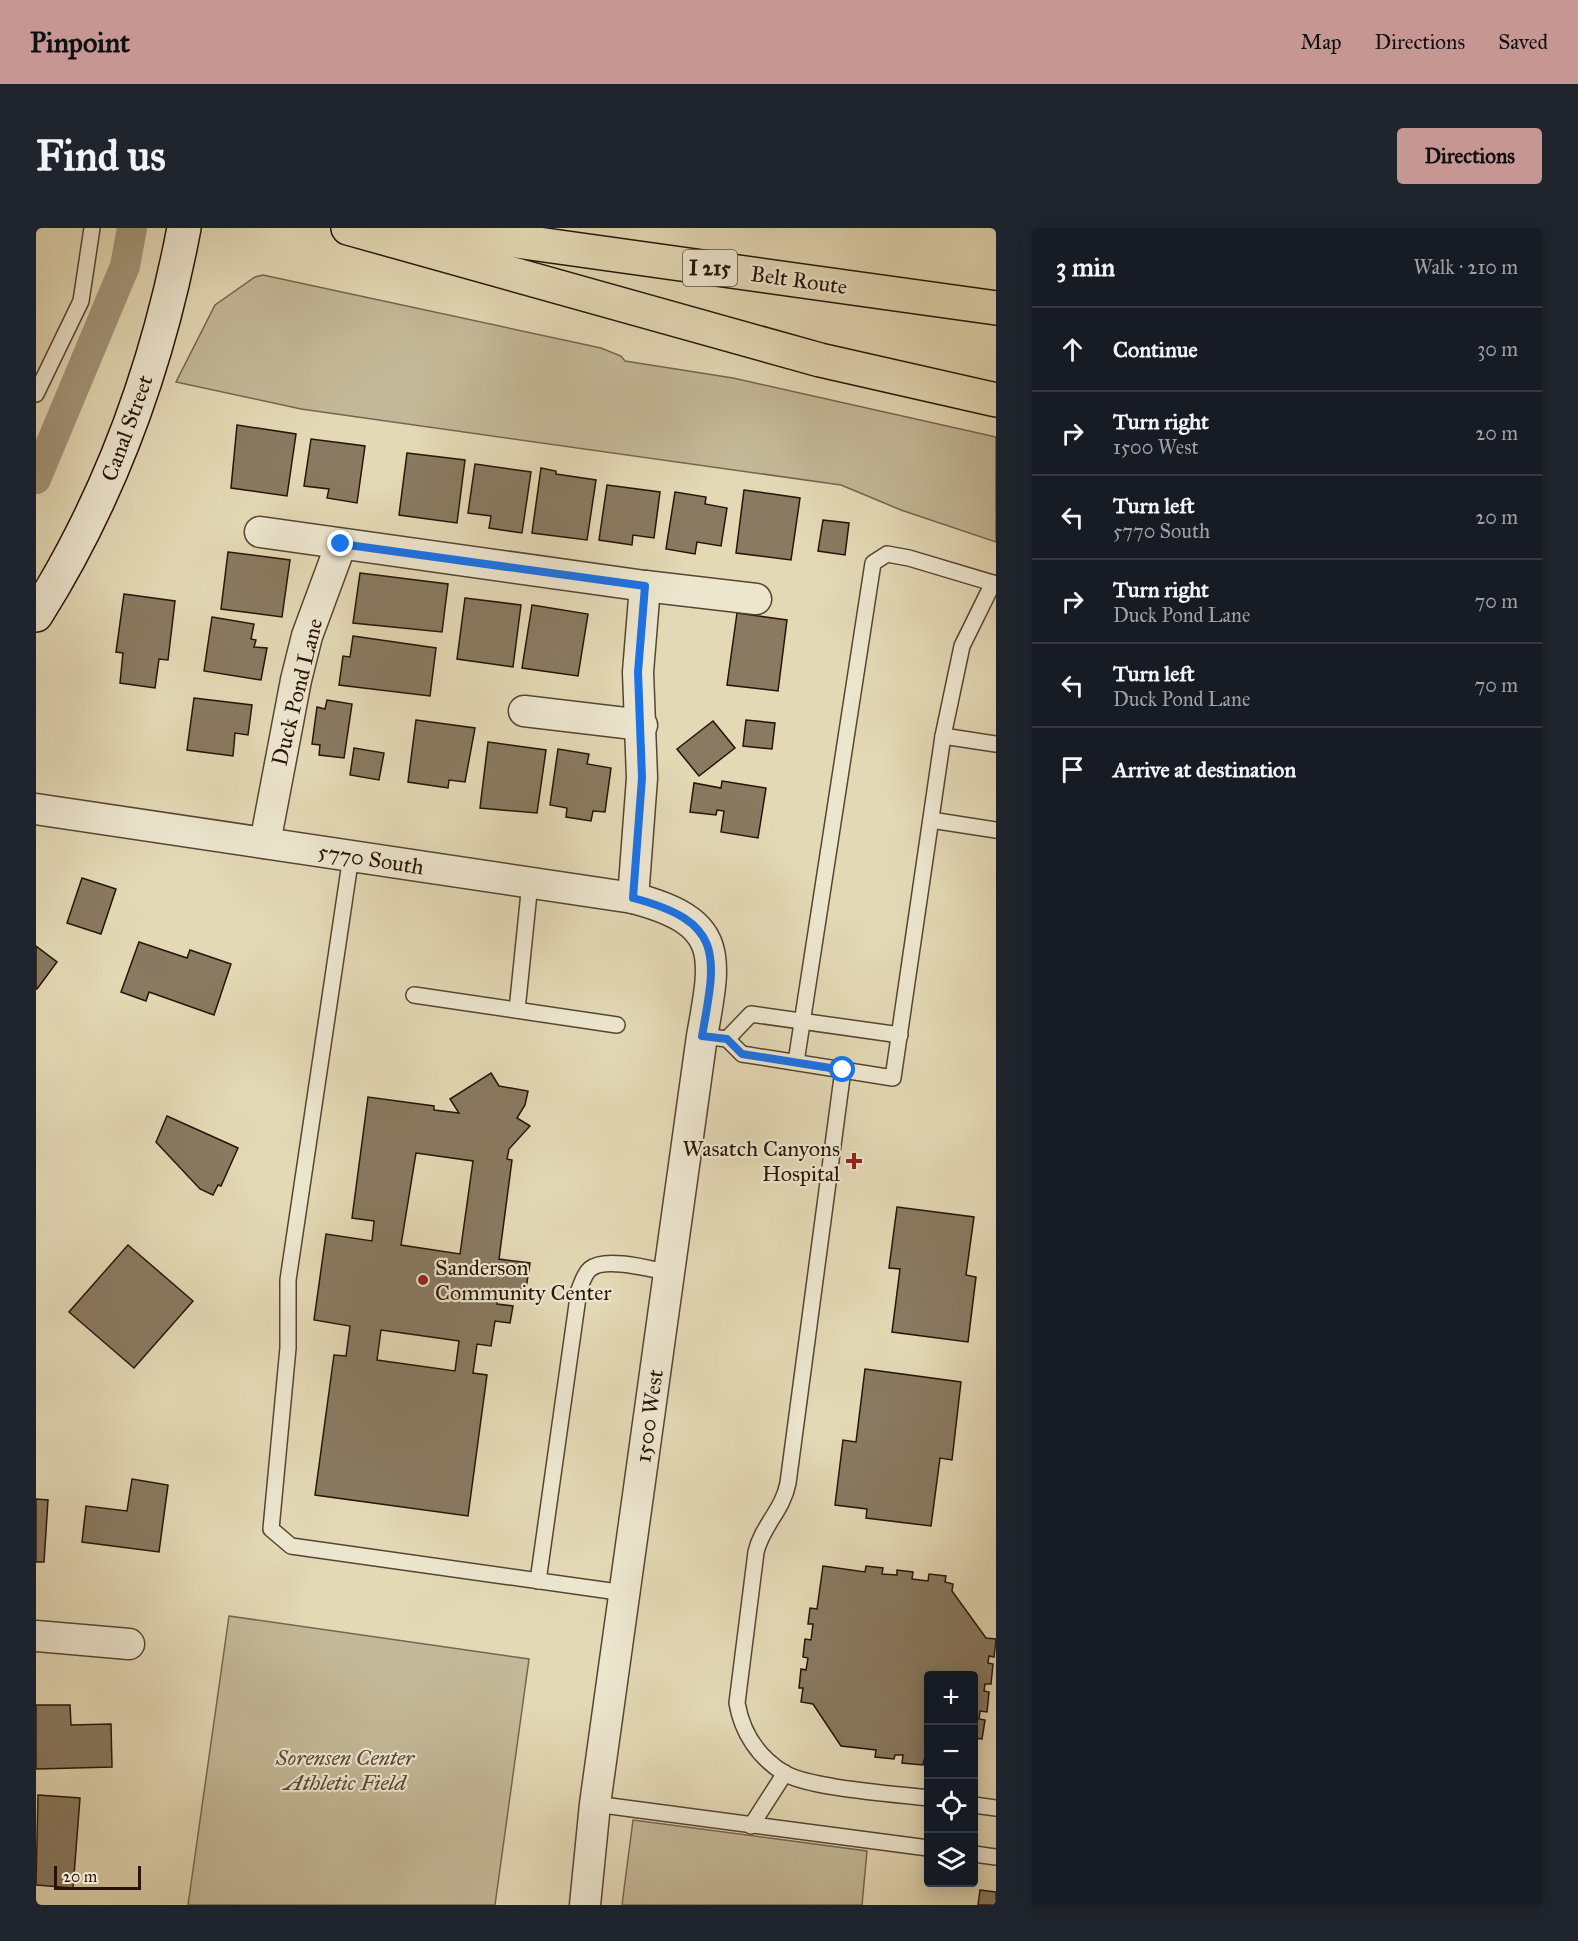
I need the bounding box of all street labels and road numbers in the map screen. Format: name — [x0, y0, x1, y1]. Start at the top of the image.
road number: I 215 — [683, 250, 737, 286]
street label: Belt Route — [749, 260, 849, 300]
street label: Canal Street — [95, 371, 159, 485]
street label: Duck Pond Lane — [266, 616, 328, 768]
street label: 5770 South — [316, 837, 426, 881]
street label: 1500 West — [629, 1367, 669, 1464]

